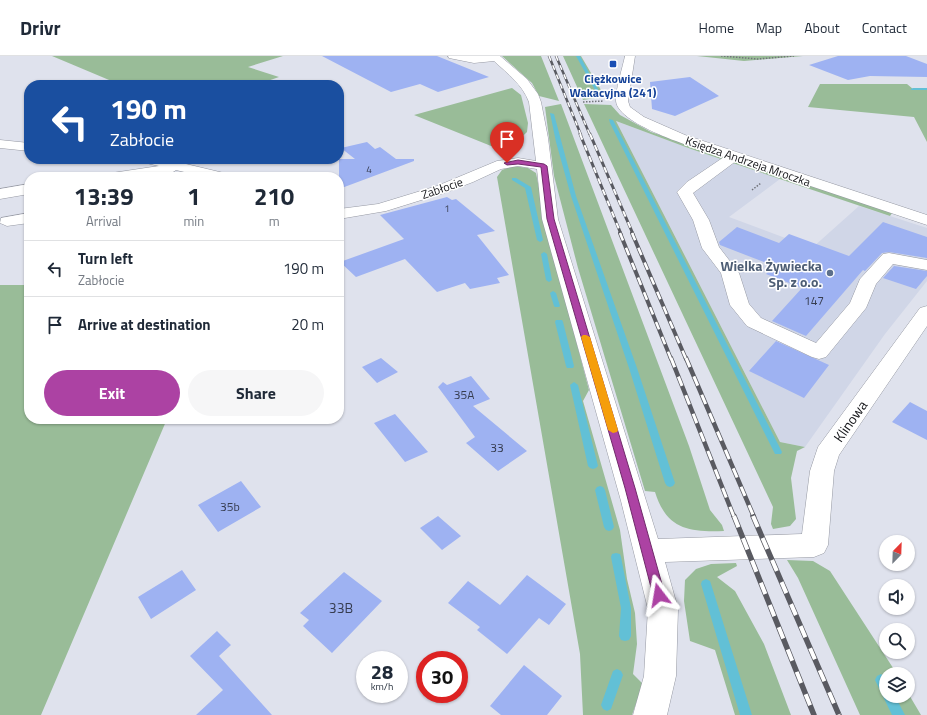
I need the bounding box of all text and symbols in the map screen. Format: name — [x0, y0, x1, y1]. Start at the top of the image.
text: Drivr — [20, 13, 61, 42]
text: Home — [699, 17, 734, 38]
text: Map — [756, 17, 782, 38]
text: About — [804, 17, 840, 38]
text: Contact — [862, 17, 907, 38]
marker: Ciężkowice Wakacyjna (241) — [608, 59, 618, 69]
place label: Ciężkowice Wakacyjna (241) — [570, 69, 657, 102]
text: 190 m — [110, 87, 187, 130]
icon: left — [44, 96, 96, 148]
pin — [490, 122, 524, 163]
text: Zabłocie — [110, 126, 174, 153]
icon: arrive — [496, 128, 518, 150]
street label: Księdza Andrzeja Mroczka — [683, 131, 813, 191]
house number: 4 — [366, 162, 372, 177]
street label: Zabłocie — [419, 172, 465, 204]
text: 13:39 — [74, 178, 134, 214]
text: 1 — [187, 178, 201, 214]
text: 210 — [254, 178, 294, 214]
house number: 1 — [444, 201, 450, 216]
text: Arrival — [86, 211, 121, 231]
text: min — [183, 211, 204, 231]
text: m — [269, 211, 280, 231]
text: Turn left — [78, 247, 133, 270]
place label: Wielka Żywiecka Sp. z o.o. — [720, 255, 822, 292]
text: 190 m — [283, 257, 324, 280]
icon: left — [44, 258, 66, 280]
marker: Wielka Żywiecka Sp. z o.o. — [825, 268, 835, 278]
text: Zabłocie — [78, 270, 124, 290]
house number: 147 — [804, 291, 824, 310]
text: Arrive at destination — [78, 313, 211, 336]
text: 20 m — [291, 313, 324, 336]
icon: arrive — [44, 314, 66, 336]
button: Exit — [44, 370, 180, 416]
button: Share — [188, 370, 324, 416]
house number: 35A — [454, 385, 474, 404]
street label: Klinowa — [828, 396, 872, 446]
house number: 33 — [490, 438, 504, 457]
house number: 35b — [220, 497, 240, 516]
north arrow — [879, 535, 915, 571]
map controls — [879, 535, 915, 703]
position arrow — [638, 574, 680, 616]
button: sound — [879, 579, 915, 615]
house number: 33B — [329, 597, 353, 618]
button: search — [879, 623, 915, 659]
speed limit sign: 30 — [416, 651, 468, 703]
text: 28 — [371, 656, 393, 687]
button: layers — [879, 667, 915, 703]
text: km/h — [371, 679, 393, 694]

